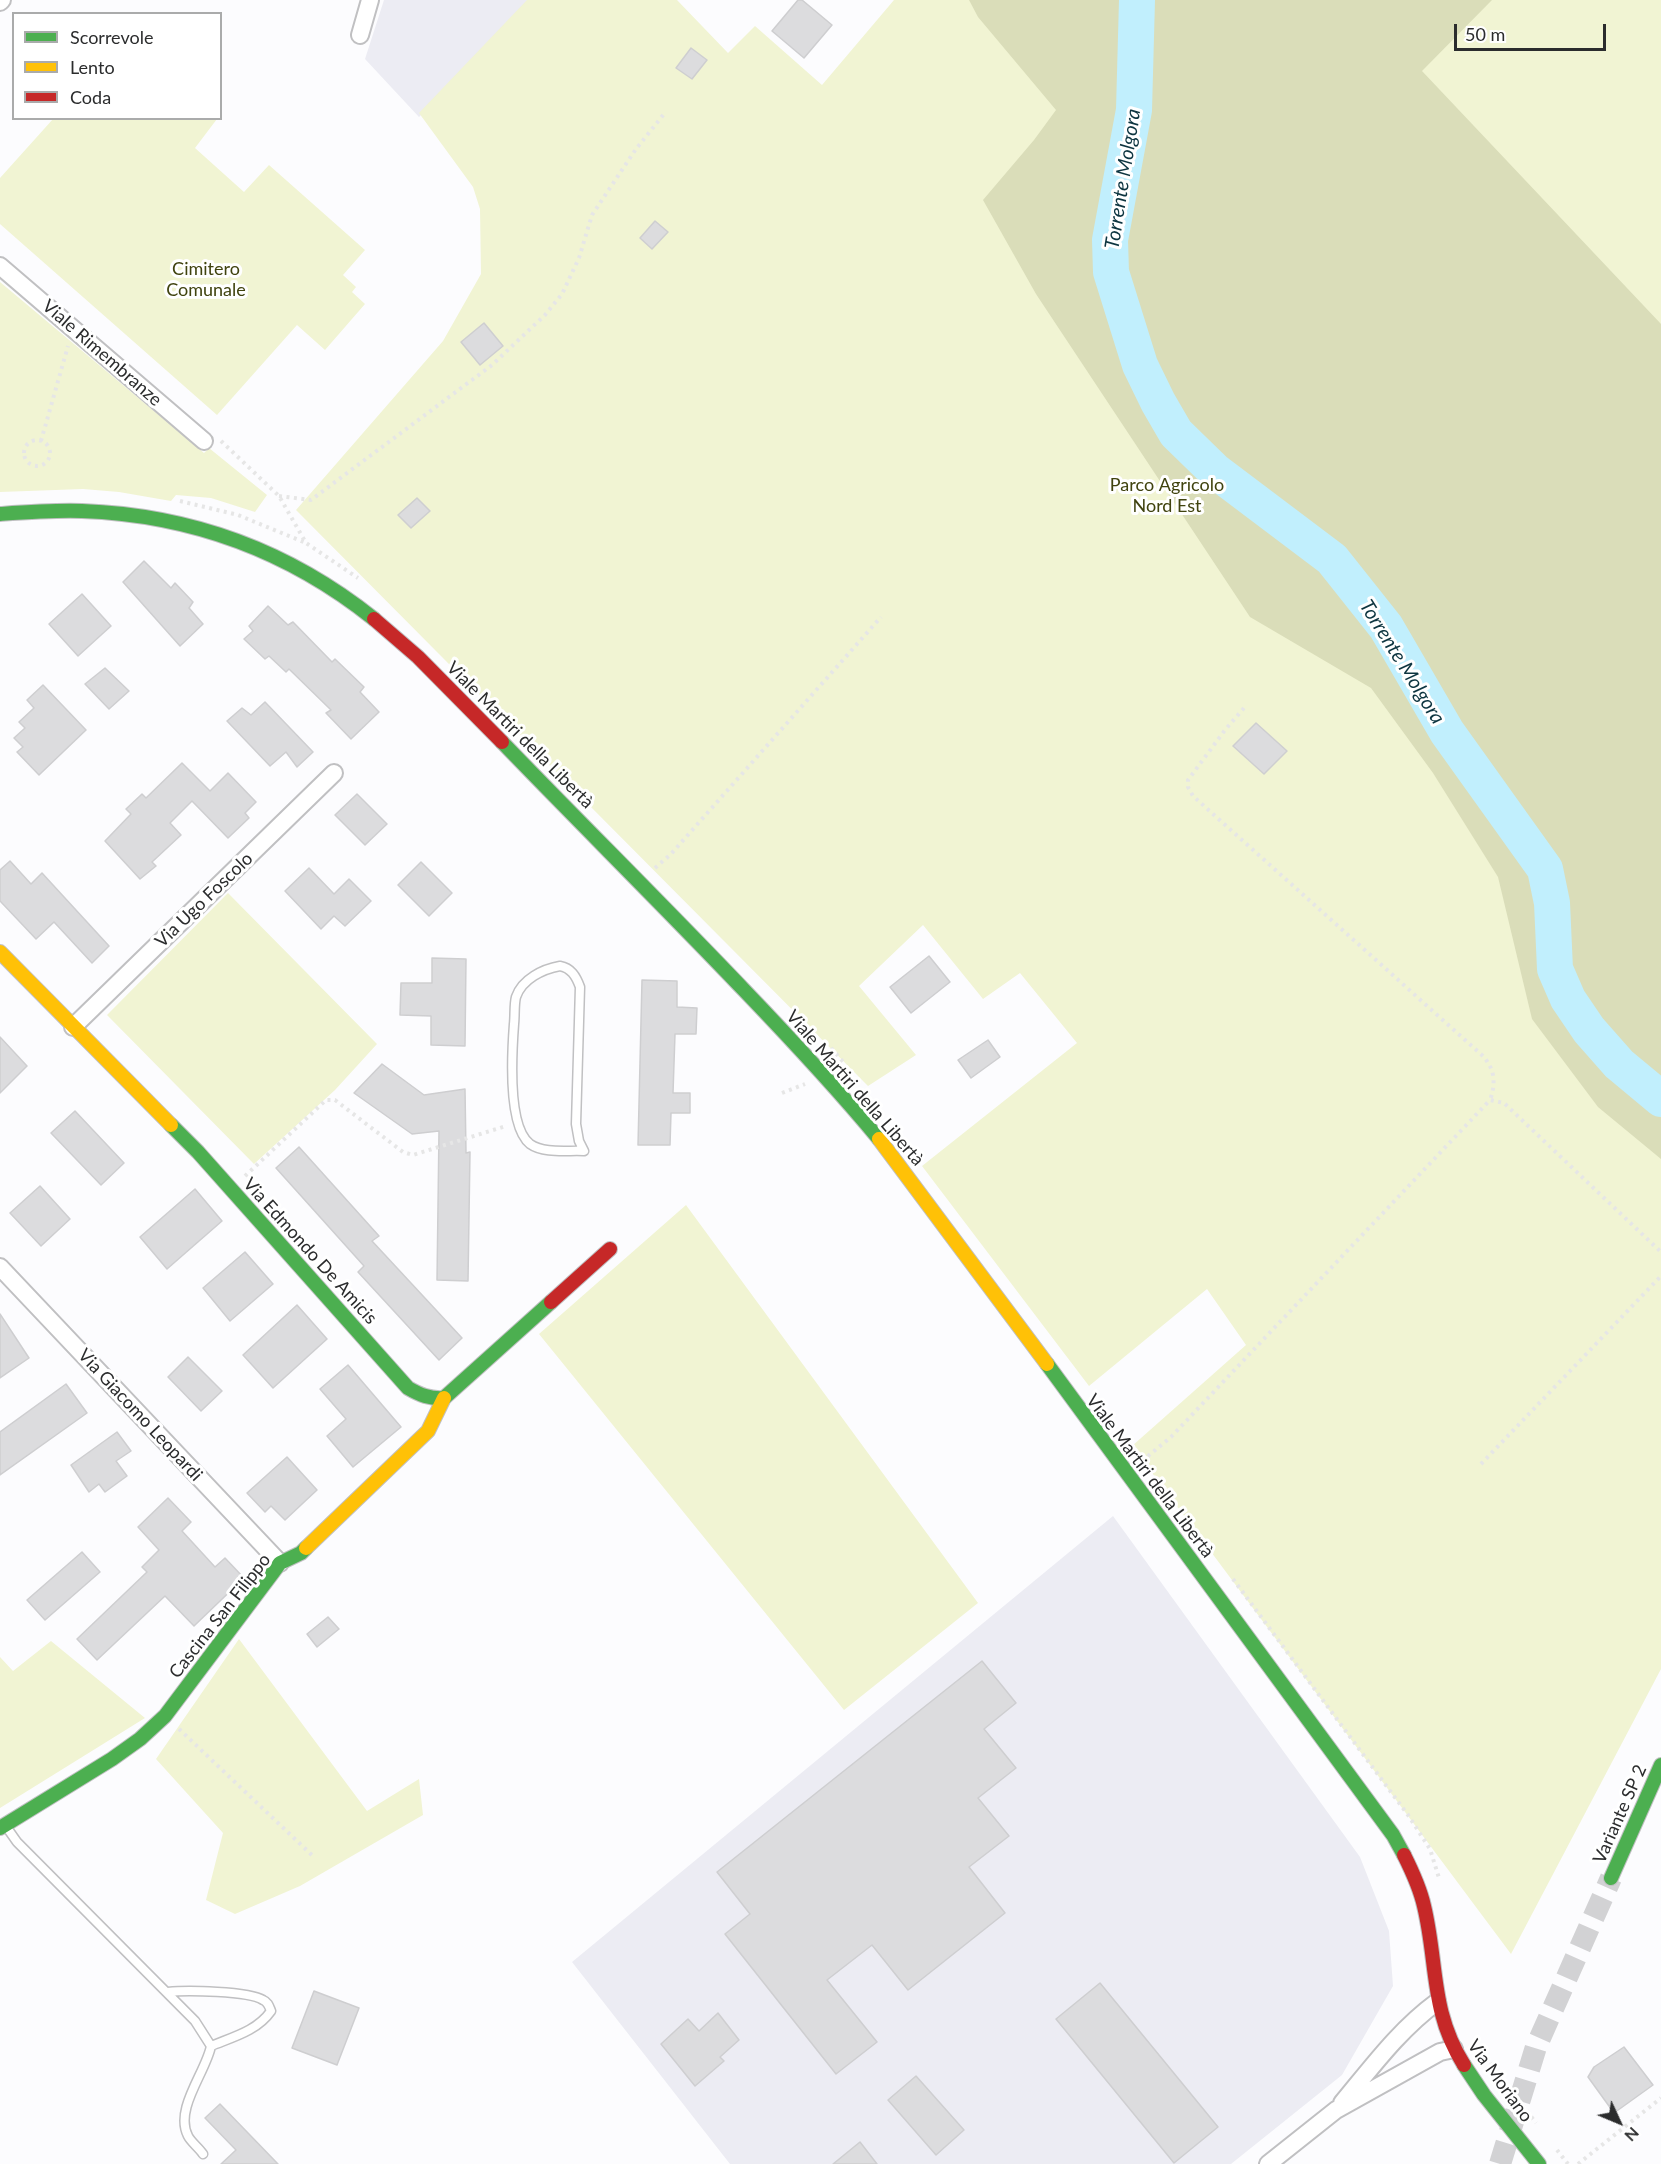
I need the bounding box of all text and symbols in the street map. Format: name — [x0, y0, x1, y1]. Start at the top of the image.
legend — [12, 12, 222, 120]
scale bar — [1457, 12, 1608, 50]
text: 50 m — [1465, 23, 1505, 45]
text: Scorrevole — [70, 26, 153, 48]
text: Lento — [70, 56, 115, 78]
text: Coda — [70, 86, 111, 108]
water label: Torrente Molgora — [1100, 107, 1146, 251]
park label: Cimitero Comunale — [166, 258, 246, 300]
street label: Viale Rimembranze — [38, 295, 166, 411]
park label: Parco Agricolo Nord Est — [1110, 474, 1224, 516]
water label: Torrente Molgora — [1354, 596, 1450, 728]
street label: Viale Martiri della Libertà — [442, 657, 598, 813]
street label: Via Ugo Foscolo — [151, 848, 257, 952]
street label: Viale Martiri della Libertà — [782, 1006, 928, 1170]
street label: Via Edmondo De Amicis — [238, 1173, 382, 1329]
street label: Via Giacomo Leopardi — [73, 1345, 207, 1485]
street label: Viale Martiri della Libertà — [1081, 1390, 1219, 1562]
street label: Cascina San Filippo — [165, 1549, 275, 1683]
street label: Variante SP 2 — [1589, 1761, 1651, 1867]
street label: Via Moriano — [1463, 2036, 1537, 2126]
north arrow — [1589, 2092, 1649, 2152]
text: N — [1621, 2124, 1643, 2146]

